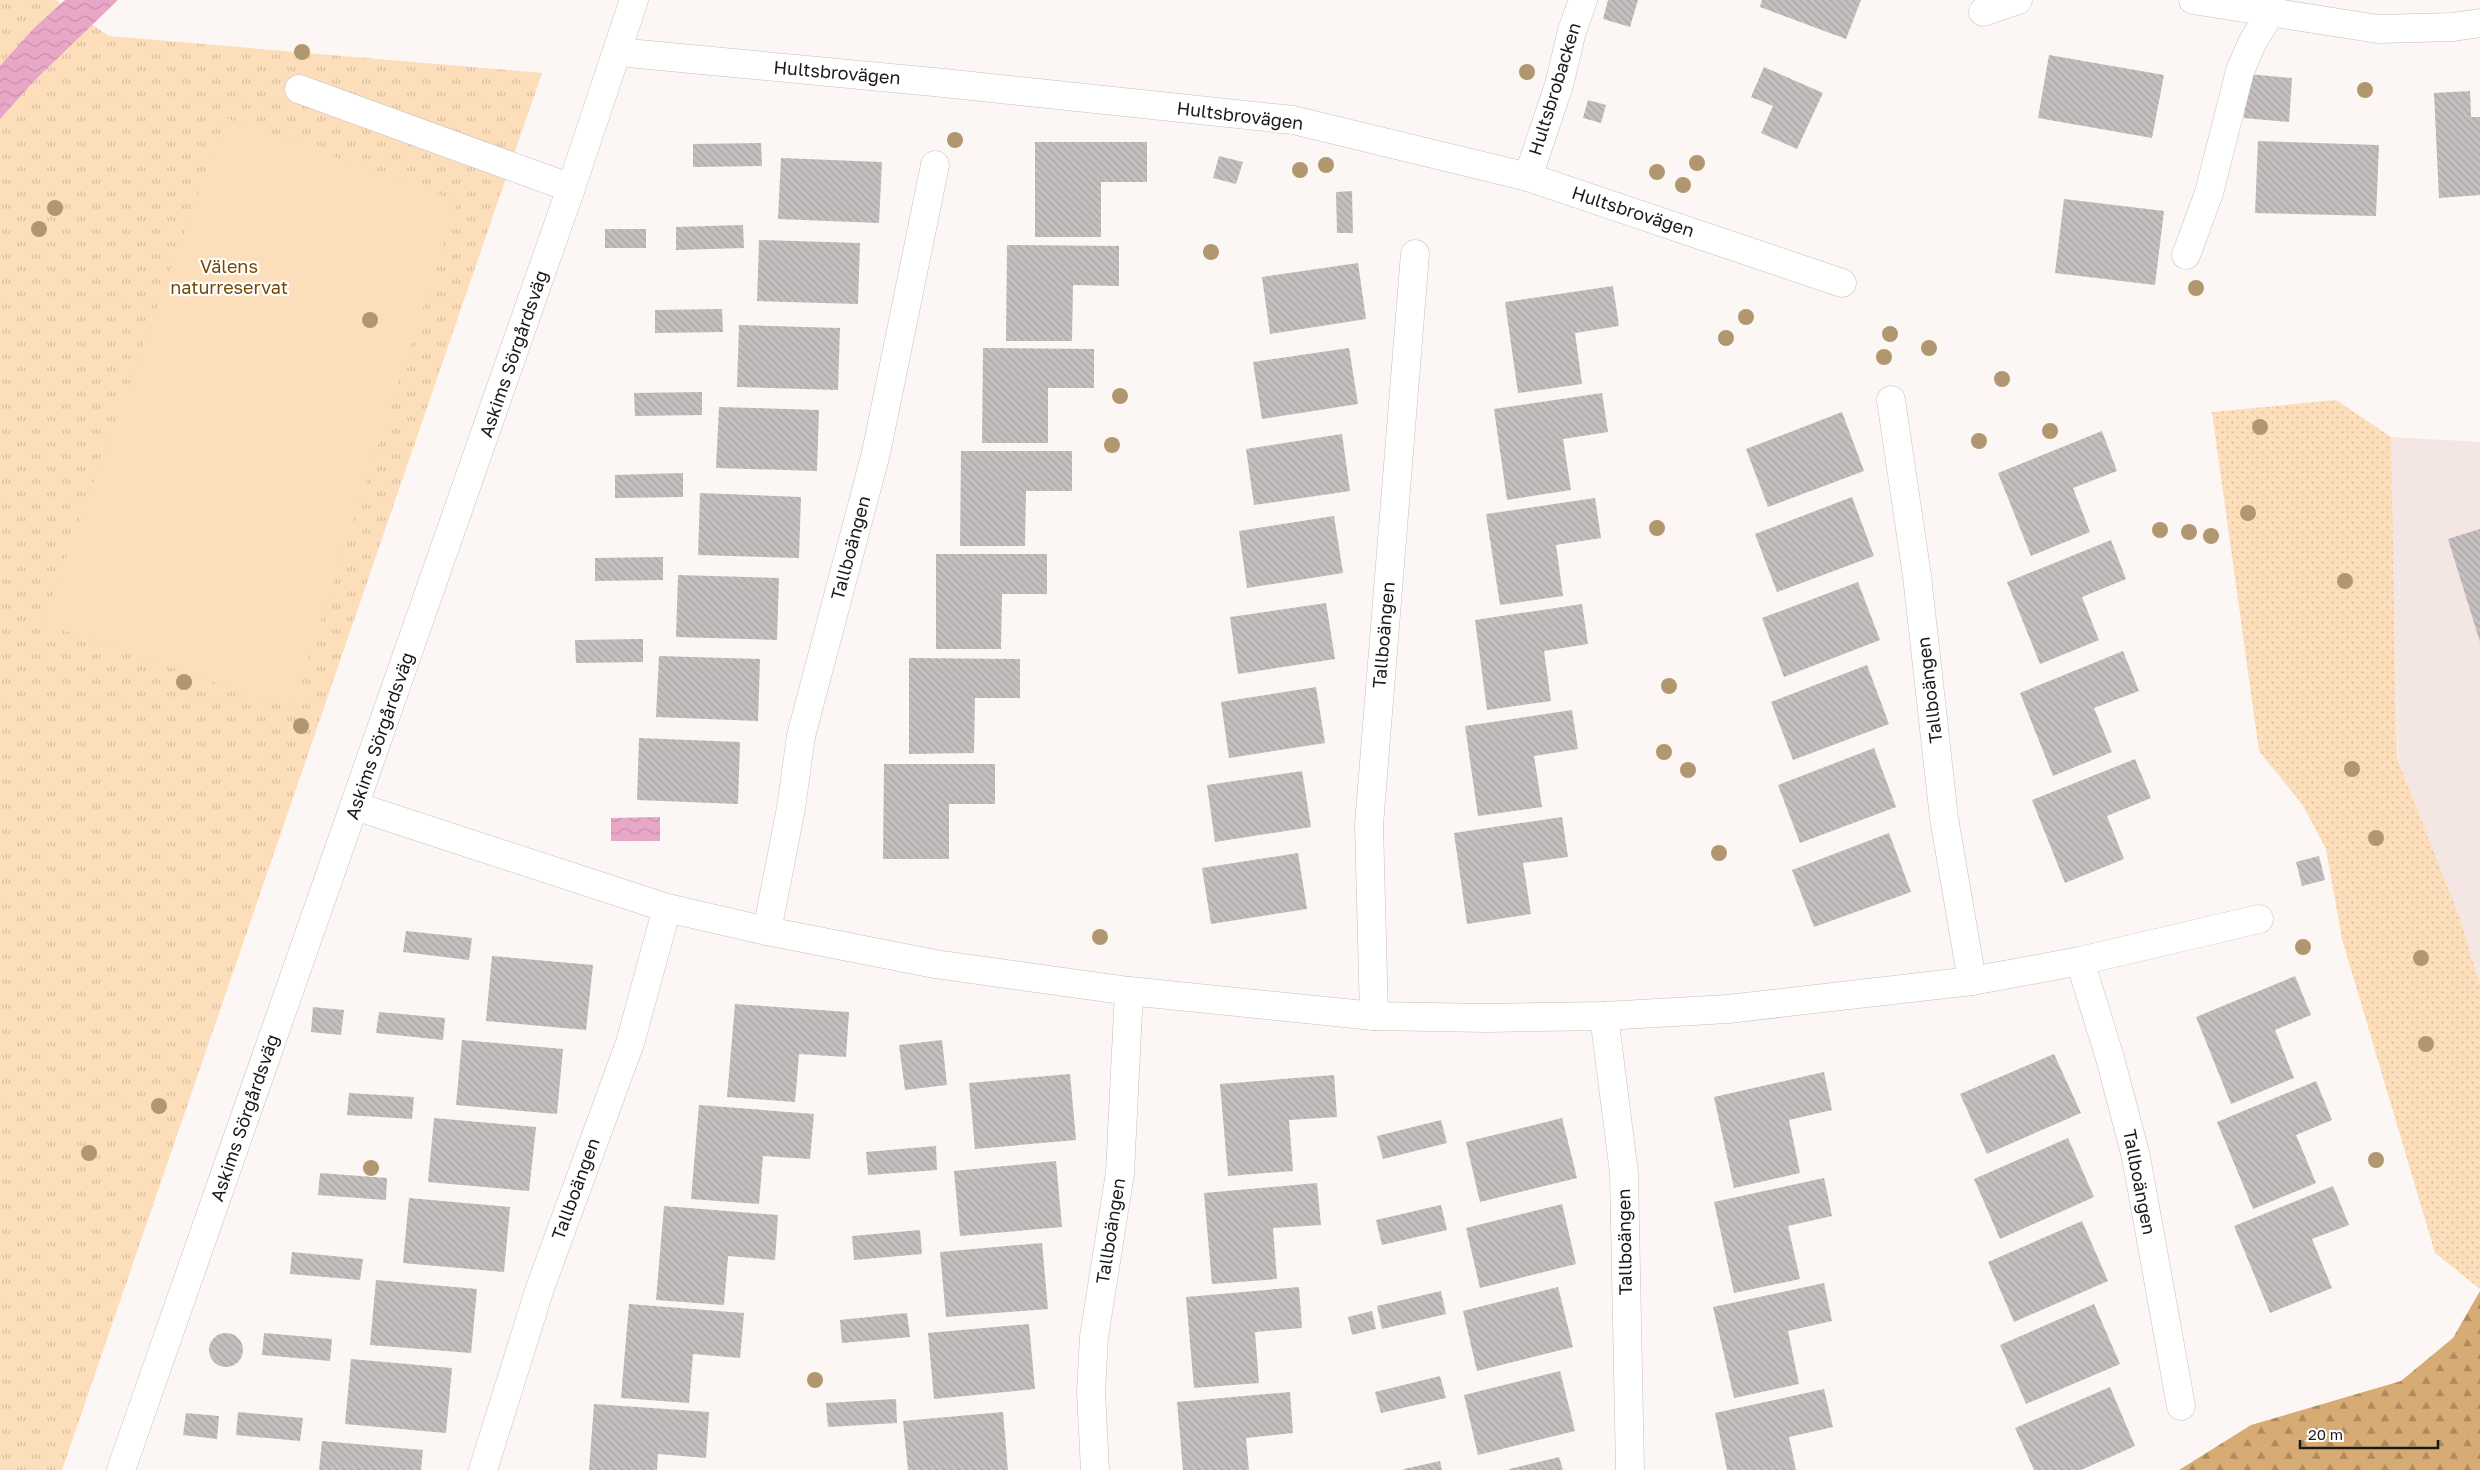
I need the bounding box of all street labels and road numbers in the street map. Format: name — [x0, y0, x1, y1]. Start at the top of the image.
street label: Hultsbrobacken — [1523, 20, 1585, 158]
street label: Hultsbrovägen — [773, 55, 902, 89]
street label: Hultsbrovägen — [1175, 96, 1305, 134]
street label: Hultsbrovägen — [1569, 181, 1697, 241]
street label: Askims Sörgårdsväg — [474, 267, 552, 440]
street label: Tallboängen — [826, 493, 874, 602]
street label: Tallboängen — [1367, 581, 1399, 689]
street label: Tallboängen — [1912, 636, 1946, 745]
street label: Askims Sörgårdsväg — [340, 649, 418, 822]
street label: Askims Sörgårdsväg — [205, 1031, 283, 1204]
street label: Tallboängen — [2119, 1127, 2161, 1236]
street label: Tallboängen — [546, 1135, 604, 1243]
street label: Tallboängen — [1091, 1176, 1129, 1285]
street label: Tallboängen — [1612, 1188, 1636, 1296]

